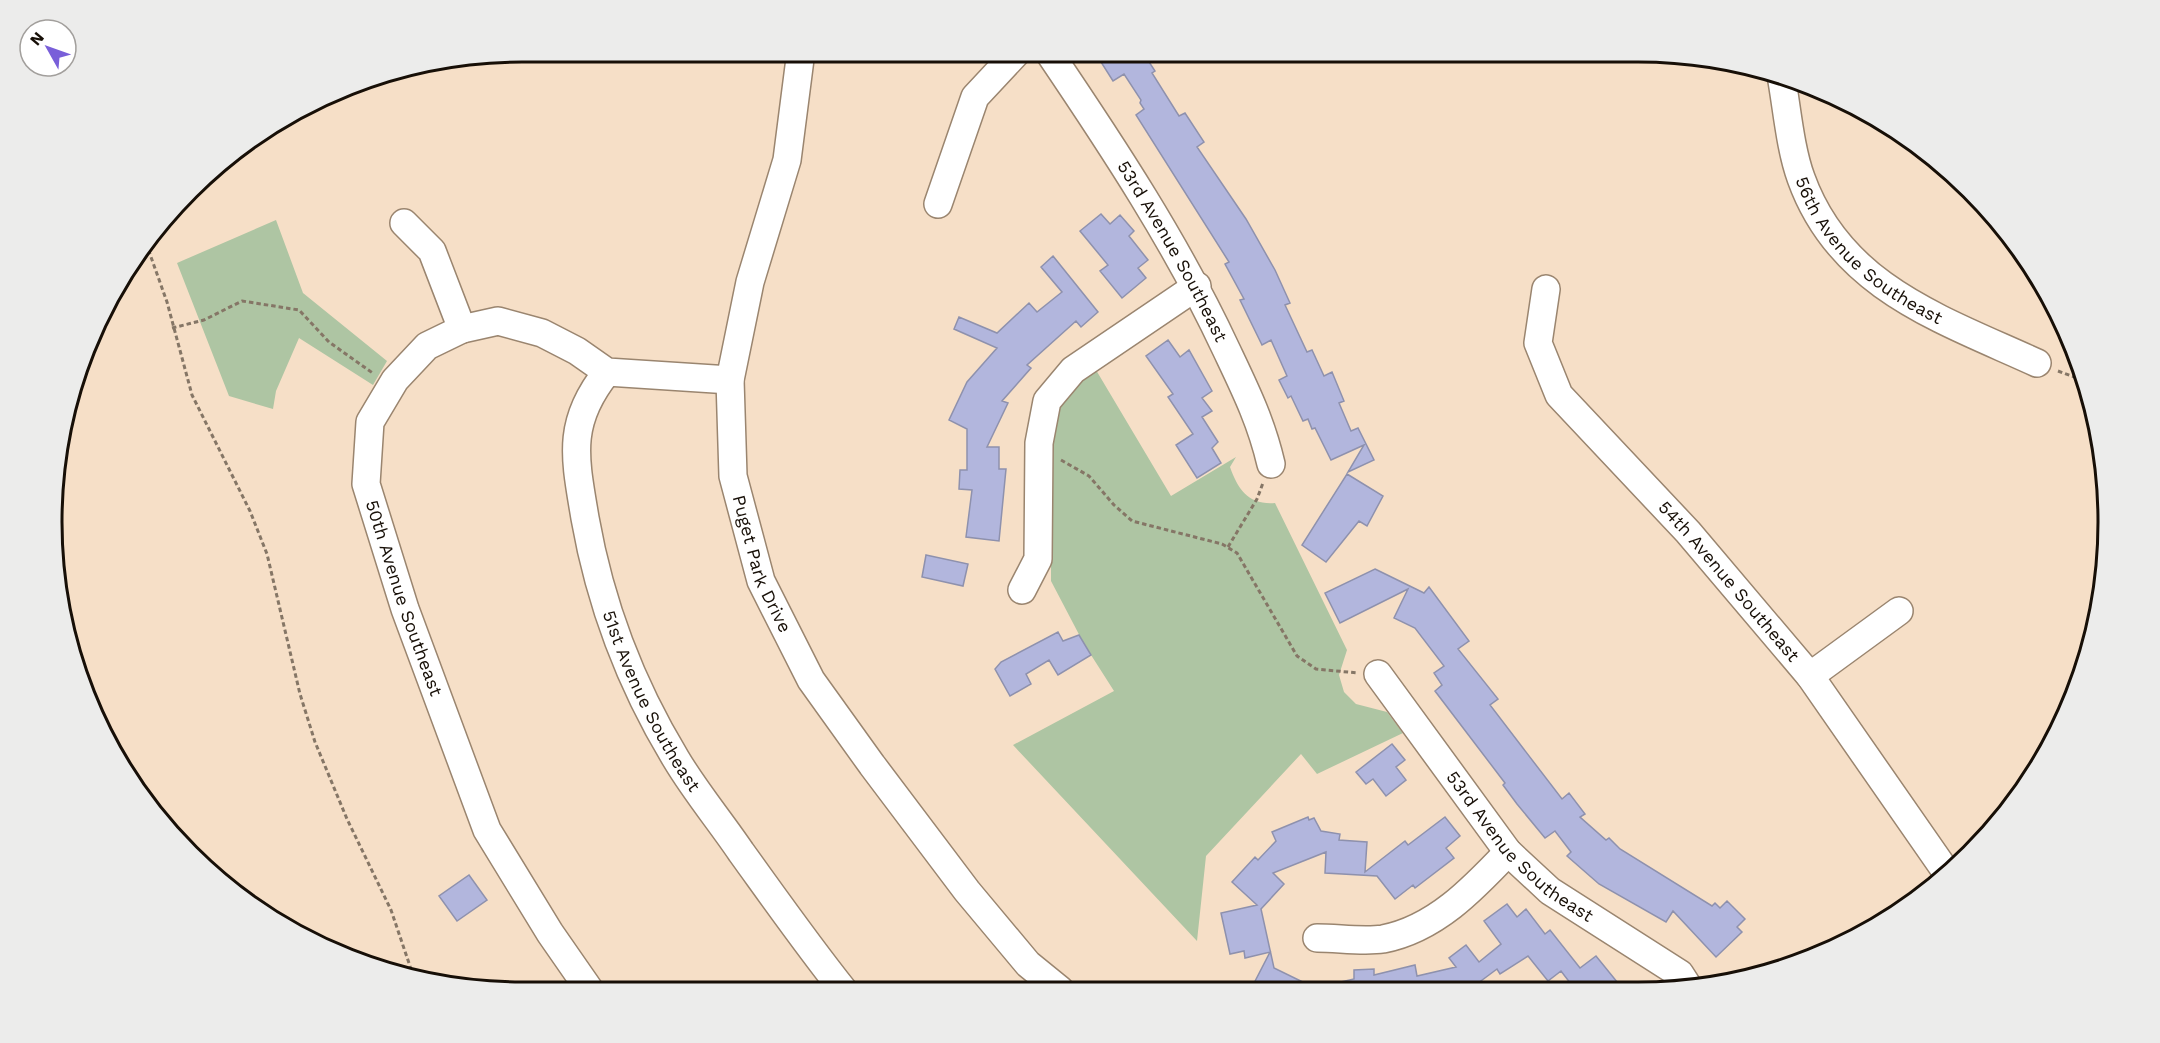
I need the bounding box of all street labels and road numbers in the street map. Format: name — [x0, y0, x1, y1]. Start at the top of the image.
street label: 53rd Avenue Southeast — [1113, 157, 1232, 345]
street label: 56th Avenue Southeast — [1791, 174, 1947, 328]
street label: Puget Park Drive — [729, 493, 796, 636]
street label: 54th Avenue Southeast — [1654, 496, 1805, 666]
street label: 50th Avenue Southeast — [362, 497, 447, 699]
street label: 51st Avenue Southeast — [599, 608, 705, 796]
street label: 53rd Avenue Southeast — [1442, 767, 1598, 926]

